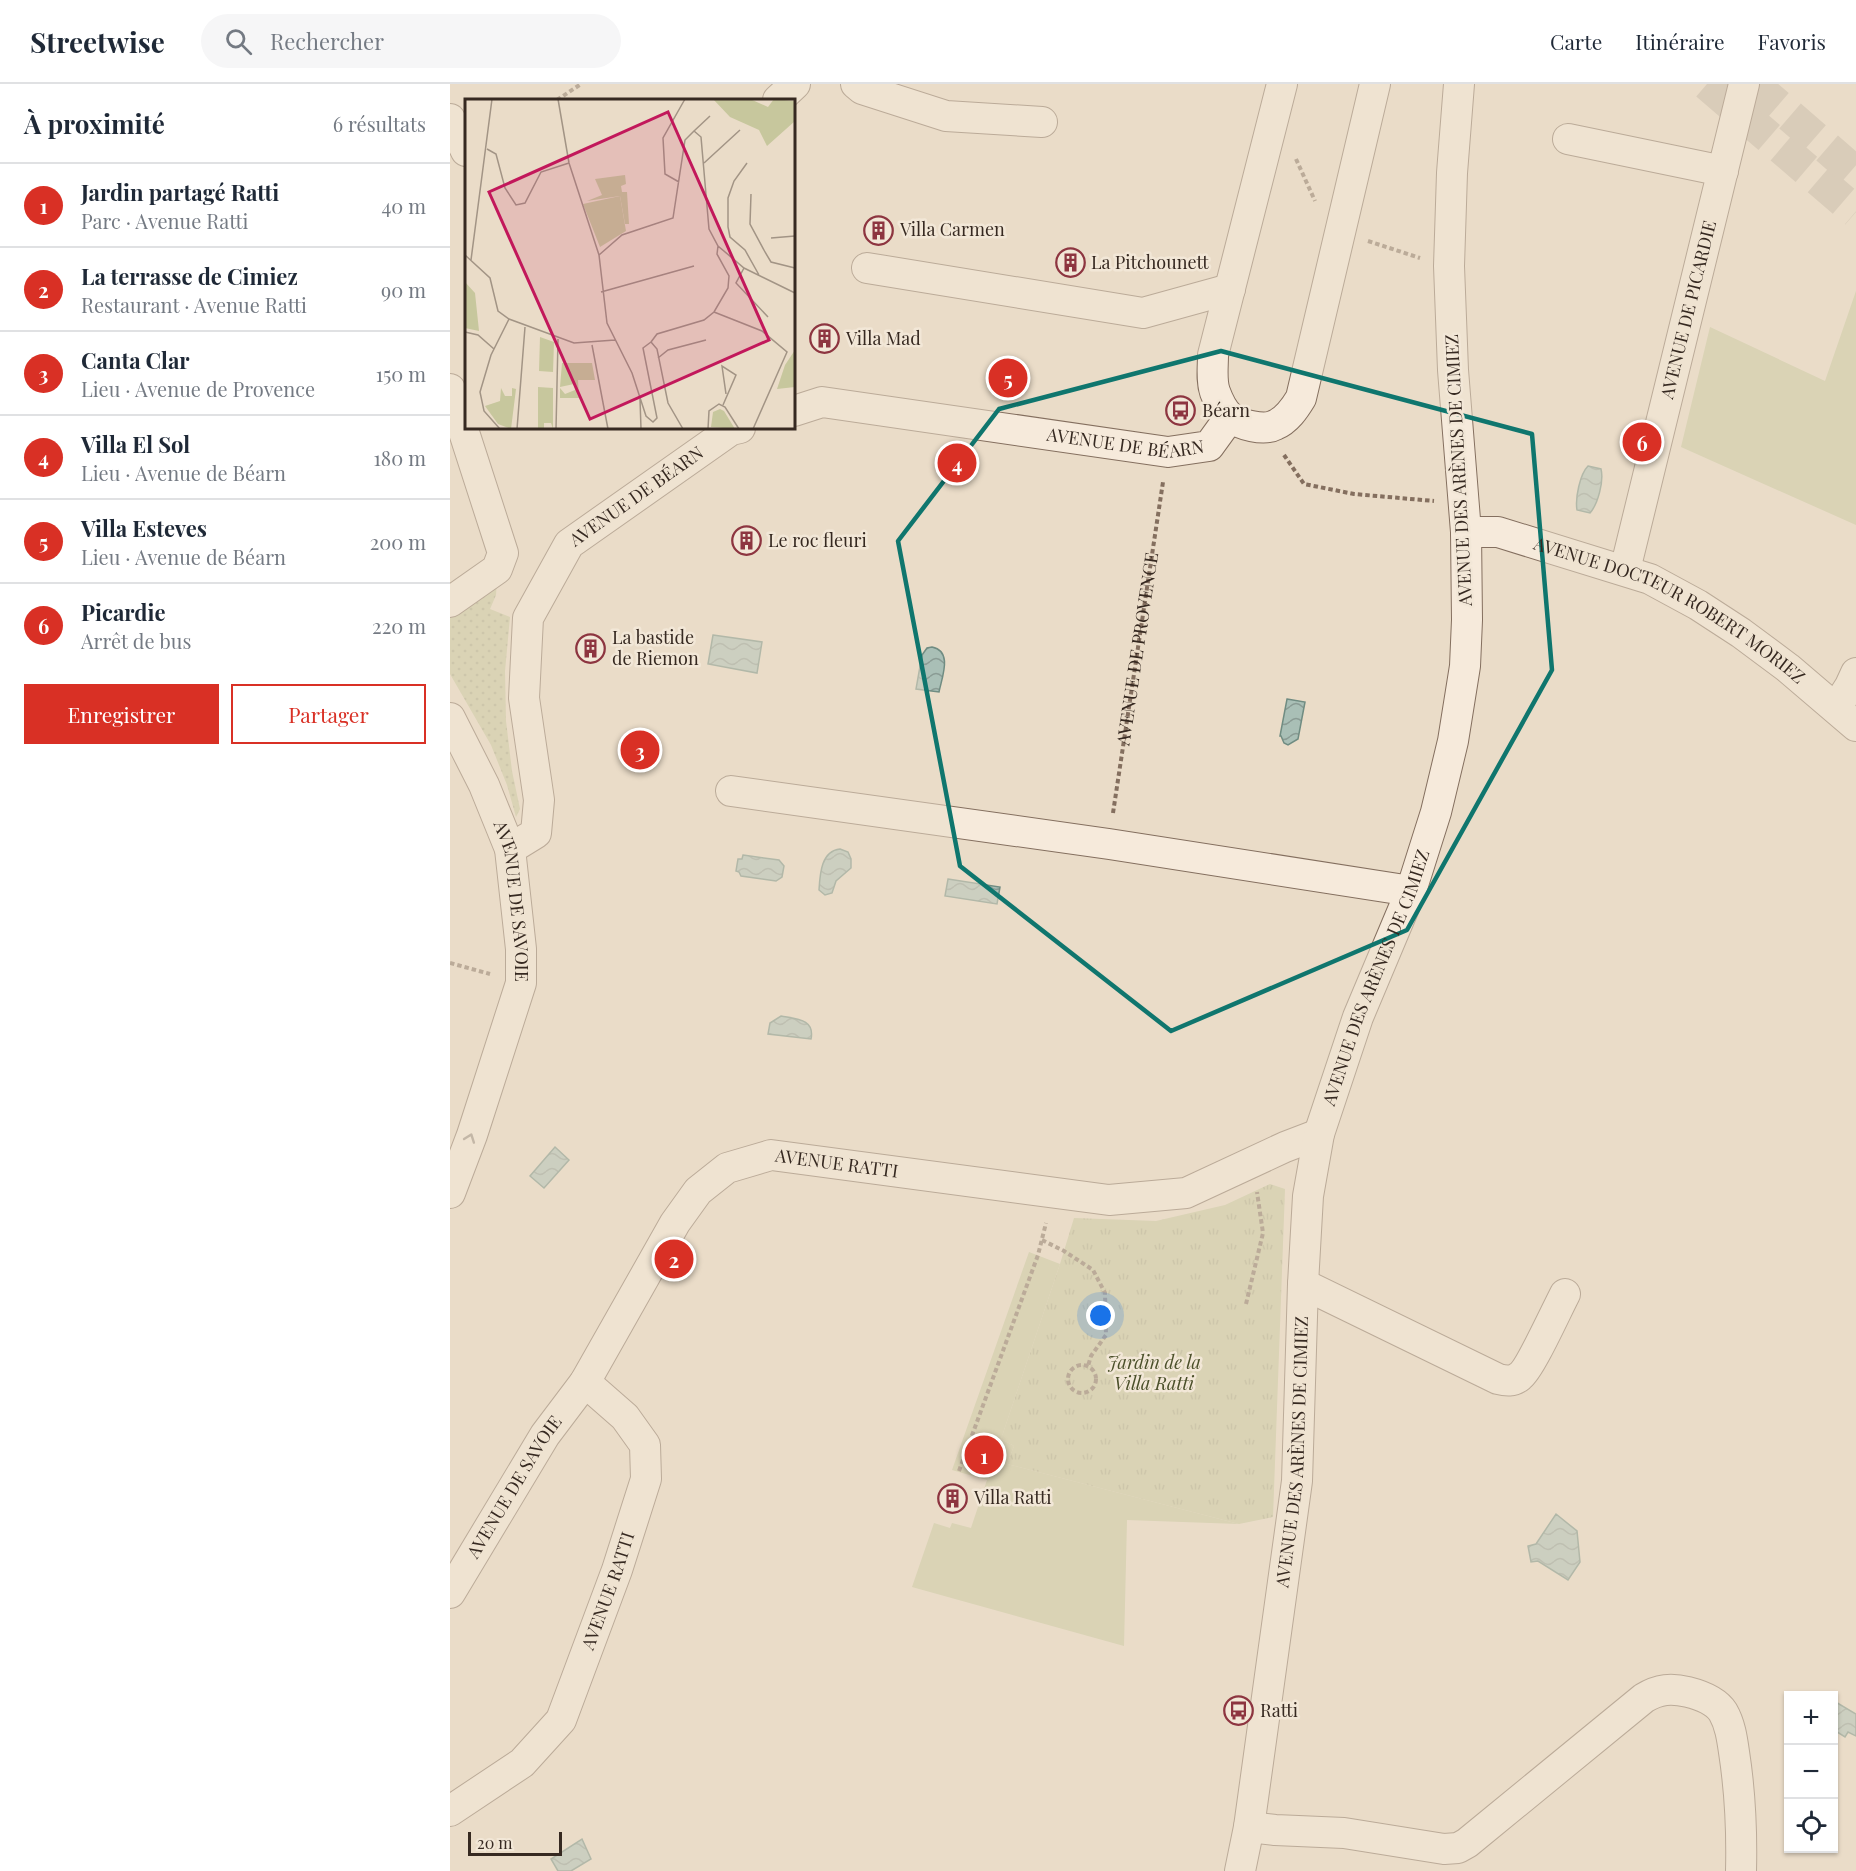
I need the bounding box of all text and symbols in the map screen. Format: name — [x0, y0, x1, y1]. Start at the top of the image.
search box — [201, 14, 621, 68]
text: Streetwise — [30, 23, 165, 60]
icon: search — [222, 25, 255, 58]
text: Rechercher — [270, 26, 384, 56]
text: Carte — [1550, 27, 1602, 55]
text: Itinéraire — [1635, 27, 1725, 55]
text: Favoris — [1758, 27, 1826, 55]
inset map — [465, 99, 795, 429]
text: À proximité — [24, 106, 165, 141]
text: 6 résultats — [333, 110, 426, 137]
text: Jardin partagé Ratti — [81, 177, 279, 207]
text: 1 — [40, 192, 47, 219]
text: 40 m — [381, 192, 426, 219]
text: Parc · Avenue Ratti — [81, 207, 248, 234]
building icon: Villa Carmen — [863, 214, 895, 246]
place label: Villa Carmen — [899, 217, 1005, 241]
street label: AVENUE DE PICARDIE — [1654, 218, 1721, 402]
building icon: La Pitchounett — [1054, 247, 1086, 279]
place label: La Pitchounett — [1091, 250, 1209, 274]
text: La terrasse de Cimiez — [81, 261, 298, 291]
text: 2 — [38, 276, 49, 303]
text: 90 m — [381, 276, 426, 303]
text: Restaurant · Avenue Ratti — [81, 291, 307, 318]
building icon: Villa Mad — [809, 323, 841, 355]
place label: Villa Mad — [845, 326, 921, 350]
street label: AVENUE DES ARÈNES DE CIMIEZ — [1439, 333, 1477, 608]
text: Canta Clar — [81, 345, 190, 375]
pin: 5 — [988, 356, 1028, 400]
text: 3 — [39, 360, 48, 387]
text: 150 m — [376, 360, 426, 387]
text: Lieu · Avenue de Provence — [81, 375, 315, 402]
bus stop icon: Béarn — [1165, 395, 1197, 427]
place label: Béarn — [1202, 398, 1250, 422]
pin: 6 — [1622, 420, 1662, 464]
street label: AVENUE DE BÉARN — [1044, 421, 1206, 463]
text: Villa El Sol — [81, 429, 190, 459]
street label: AVENUE DE BÉARN — [563, 440, 708, 552]
pin: 4 — [938, 440, 976, 485]
text: 4 — [38, 444, 49, 471]
text: 180 m — [373, 444, 426, 471]
text: Lieu · Avenue de Béarn — [81, 459, 286, 486]
text: Villa Esteves — [81, 513, 207, 543]
building icon: Le roc fleuri — [731, 525, 763, 557]
text: 5 — [39, 528, 48, 555]
text: 200 m — [370, 528, 426, 555]
place label: Le roc fleuri — [768, 528, 867, 552]
street label: AVENUE DOCTEUR ROBERT MORIEZ — [1530, 530, 1811, 688]
text: Lieu · Avenue de Béarn — [81, 543, 286, 570]
street label: AVENUE DE PROVENCE — [1110, 550, 1163, 748]
text: Picardie — [81, 597, 165, 627]
text: 6 — [38, 612, 49, 639]
text: 220 m — [372, 612, 426, 639]
place label: La bastide de Riemon — [612, 625, 699, 670]
text: Arrêt de bus — [81, 627, 191, 654]
building icon: La bastide de Riemon — [575, 632, 607, 664]
button: Enregistrer — [24, 684, 219, 744]
button: Partager — [231, 684, 426, 744]
pin: 3 — [620, 728, 660, 772]
street label: AVENUE DE SAVOIE — [488, 816, 534, 982]
street label: AVENUE DES ARÈNES DE CIMIEZ — [1316, 846, 1434, 1110]
one-way arrow — [463, 1133, 476, 1144]
street label: AVENUE RATTI — [773, 1143, 900, 1183]
pin: 2 — [654, 1236, 694, 1282]
your location — [1086, 1301, 1115, 1330]
street label: AVENUE DES ARÈNES DE CIMIEZ — [1269, 1316, 1313, 1590]
park label: Jardin de la Villa Ratti — [1107, 1350, 1201, 1395]
street label: AVENUE DE SAVOIE — [460, 1410, 567, 1563]
pin: 1 — [964, 1432, 1004, 1478]
building icon: Villa Ratti — [937, 1482, 969, 1514]
place label: Villa Ratti — [973, 1485, 1052, 1509]
street label: AVENUE RATTI — [575, 1529, 639, 1654]
map controls — [1784, 1691, 1838, 1853]
button: + — [1784, 1691, 1838, 1745]
bus stop icon: Ratti — [1223, 1695, 1255, 1727]
place label: Ratti — [1260, 1698, 1298, 1722]
button: − — [1784, 1745, 1838, 1799]
button: locate — [1784, 1799, 1838, 1853]
scale bar — [468, 1829, 562, 1856]
text: 20 m — [477, 1832, 512, 1853]

